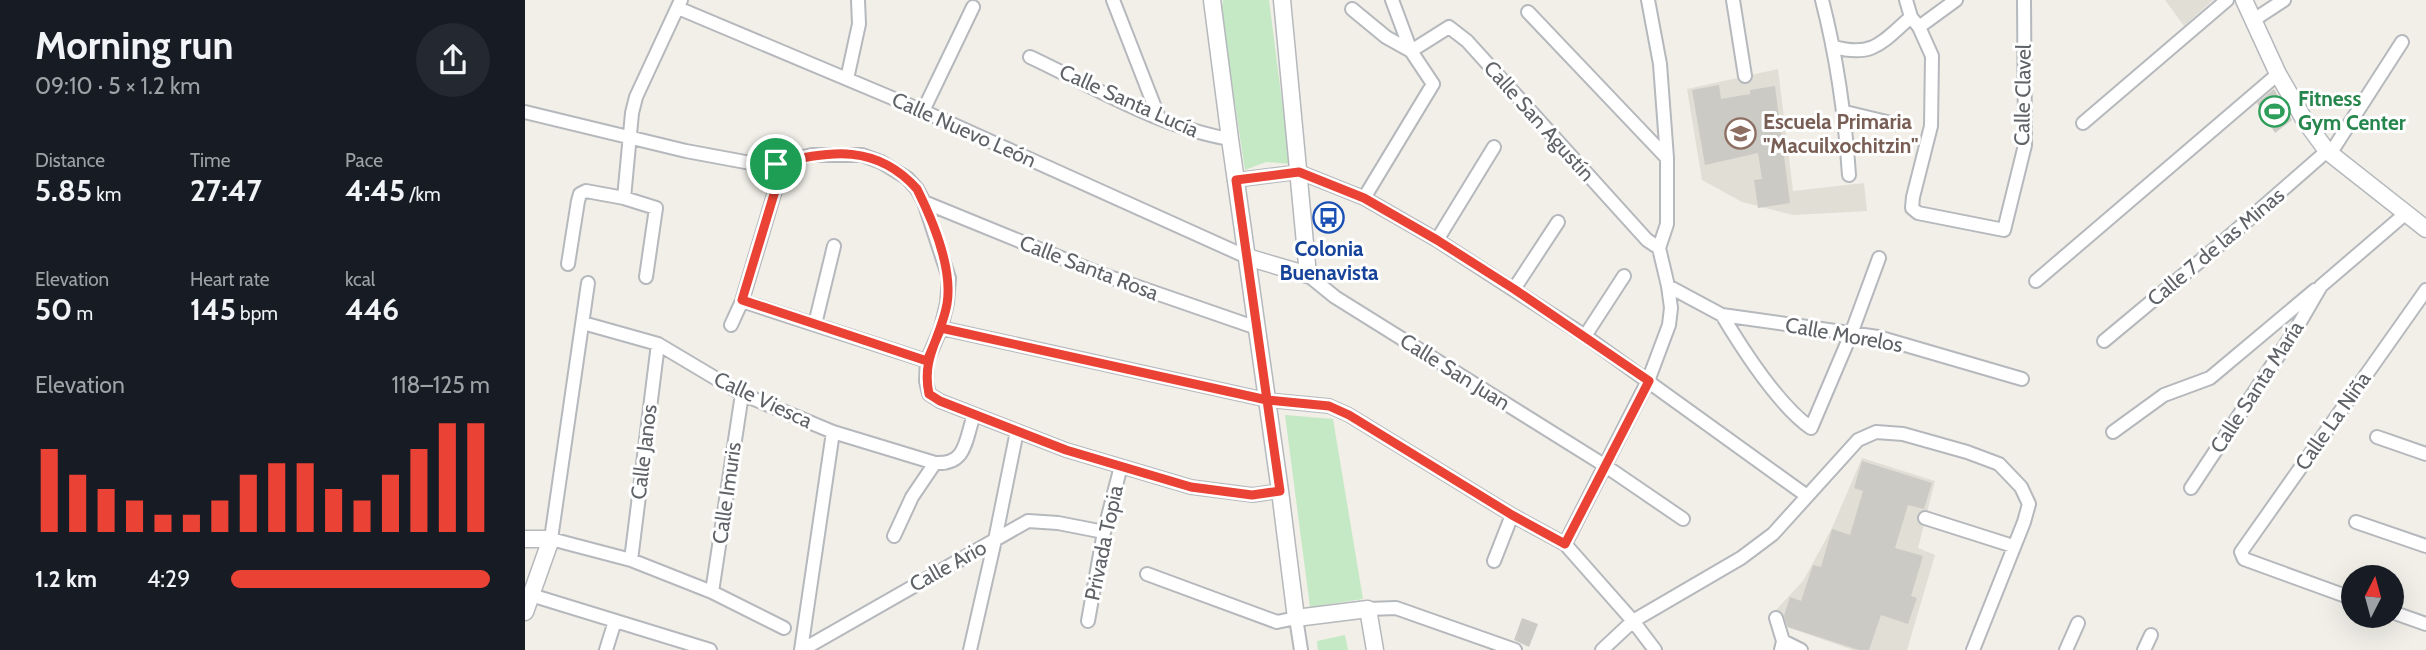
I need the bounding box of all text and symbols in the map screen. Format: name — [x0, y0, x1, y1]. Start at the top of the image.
text: Morning run — [35, 22, 234, 69]
button: share — [416, 23, 490, 97]
street label: Calle Clavel — [2009, 44, 2036, 146]
street label: Calle San Agustín — [1479, 55, 1600, 186]
street label: Calle Santa Lucía — [1056, 59, 1203, 142]
text: 09:10 · 5 × 1.2 km — [35, 72, 200, 100]
place label: Fitness Gym Center — [2298, 86, 2406, 135]
street label: Calle Nuevo León — [888, 87, 1040, 173]
sports icon: Fitness Gym Center — [2258, 94, 2292, 128]
place label: Escuela Primaria "Macuilxochitzin" — [1763, 109, 1919, 158]
school or university icon: Escuela Primaria "Macuilxochitzin" — [1723, 117, 1757, 151]
pin — [746, 134, 806, 194]
icon: arrive — [757, 145, 795, 183]
text: Distance — [35, 149, 105, 172]
text: Time — [190, 149, 230, 172]
text: Pace — [345, 149, 383, 172]
text: 5.85 — [35, 172, 92, 209]
text: 27:47 — [190, 172, 262, 209]
text: 4:45 — [345, 172, 405, 209]
street label: Calle 7 de las Minas — [2142, 182, 2289, 311]
text: km — [92, 183, 121, 206]
text: /km — [405, 183, 441, 206]
bus stop icon: Colonia Buenavista — [1312, 200, 1346, 234]
street label: Calle Santa Rosa — [1016, 230, 1162, 305]
place label: Colonia Buenavista — [1279, 236, 1379, 285]
text: Elevation — [35, 268, 109, 291]
text: Heart rate — [190, 268, 270, 291]
text: kcal — [345, 268, 375, 291]
text: 50 — [35, 291, 72, 328]
text: 145 — [190, 291, 236, 328]
text: 446 — [345, 291, 399, 328]
text: m — [72, 302, 93, 325]
text: bpm — [236, 302, 278, 325]
street label: Calle Morelos — [1783, 312, 1905, 357]
street label: Calle Santa María — [2205, 316, 2309, 457]
street label: Calle San Juan — [1396, 328, 1515, 415]
street label: Calle Viesca — [710, 366, 816, 433]
street label: Calle La Niña — [2290, 367, 2376, 475]
text: Elevation — [35, 371, 125, 399]
text: 118–125 m — [392, 371, 490, 399]
street label: Calle Janos — [625, 403, 662, 501]
street label: Calle Imuris — [707, 440, 746, 546]
street label: Privada Topia — [1079, 483, 1128, 603]
street label: Calle Ario — [905, 534, 990, 597]
text: 1.2 km — [35, 565, 97, 593]
text: 4:29 — [147, 565, 190, 593]
north arrow — [2341, 565, 2405, 628]
map controls — [2341, 565, 2404, 628]

